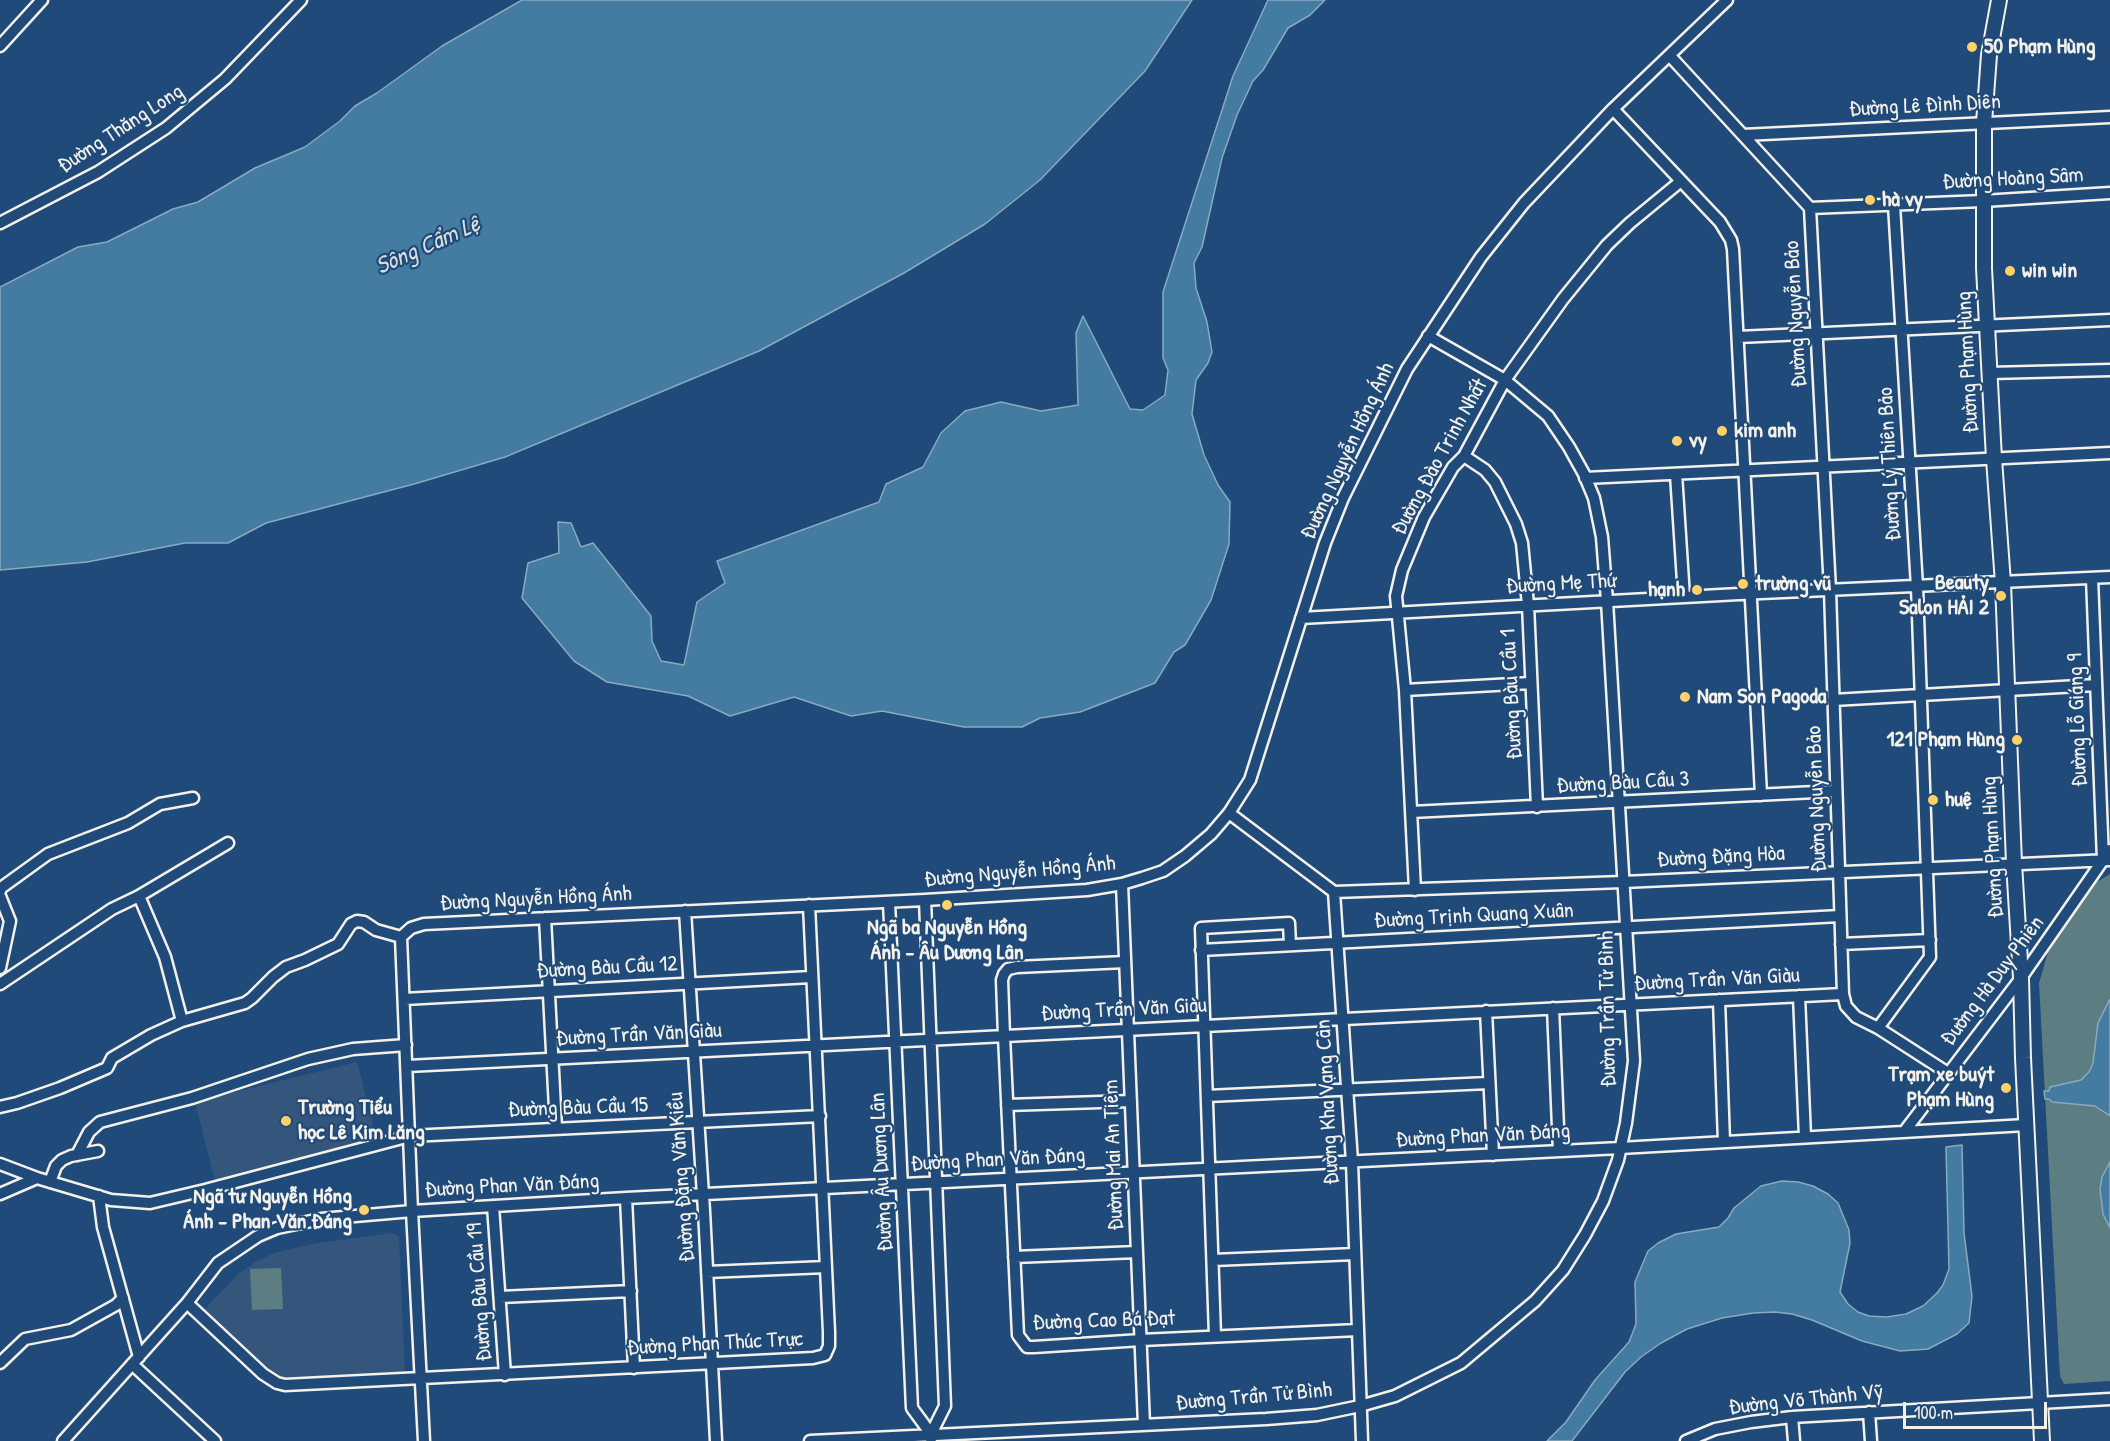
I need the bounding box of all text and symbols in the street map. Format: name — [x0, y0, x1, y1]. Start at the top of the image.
place label: 50 Phạm Hùng — [1984, 34, 2096, 60]
marker: 50 Phạm Hùng — [1965, 40, 1979, 54]
street label: Đường Thăng Long — [53, 79, 189, 179]
street label: Đường Lê Đình Diên — [1848, 89, 2002, 123]
street label: Đường Hoàng Sâm — [1942, 162, 2084, 196]
place label: hà vy — [1882, 187, 1923, 213]
marker: hà vy — [1863, 193, 1877, 207]
water label: Sông Cẩm Lệ — [372, 210, 484, 282]
street label: Đường Nguyễn Bảo — [1779, 240, 1813, 388]
place label: win win — [2022, 258, 2077, 284]
marker: win win — [2003, 264, 2017, 278]
street label: Đường Phạm Hùng — [1951, 290, 1985, 434]
street label: Đường Nguyễn Hồng Ánh — [1296, 359, 1400, 543]
street label: Đường Đào Trinh Nhất — [1386, 374, 1494, 540]
street label: Đường Lý Thiên Bảo — [1873, 386, 1907, 542]
place label: kim anh — [1734, 418, 1796, 444]
marker: kim anh — [1715, 424, 1729, 438]
place label: vy — [1689, 428, 1707, 454]
marker: vy — [1670, 434, 1684, 448]
street label: Đường Mẹ Thứ — [1505, 568, 1617, 600]
place label: Beauty Salon HẢI 2 — [1899, 570, 1989, 622]
place label: trường vũ — [1755, 571, 1831, 597]
place label: hạnh — [1648, 577, 1685, 603]
marker: trường vũ — [1736, 577, 1750, 591]
marker: hạnh — [1690, 583, 1704, 597]
marker: Beauty Salon HẢI 2 — [1994, 589, 2008, 603]
street label: Đường Bàu Cầu 1 — [1495, 628, 1529, 760]
street label: Đường Lỗ Giáng 9 — [2062, 653, 2094, 787]
place label: Nam Son Pagoda — [1697, 684, 1826, 710]
marker: Nam Son Pagoda — [1678, 690, 1692, 704]
street label: Đường Nguyễn Bảo — [1801, 725, 1833, 873]
place label: 121 Phạm Hùng — [1886, 727, 2005, 753]
marker: 121 Phạm Hùng — [2010, 733, 2024, 747]
street label: Đường Bàu Cầu 3 — [1556, 766, 1690, 800]
street label: Đường Phạm Hùng — [1976, 775, 2010, 919]
place label: huệ — [1945, 787, 1972, 813]
marker: huệ — [1926, 793, 1940, 807]
street label: Đường Đặng Hòa — [1656, 840, 1786, 874]
street label: Đường Nguyễn Hồng Ánh — [923, 850, 1117, 894]
street label: Đường Nguyễn Hồng Ánh — [440, 881, 632, 917]
marker: Ngã ba Nguyễn Hồng Ánh - Âu Dương Lân — [940, 898, 954, 912]
street label: Đường Trịnh Quang Xuân — [1374, 898, 1574, 934]
street label: Đường Hà Duy Phiên — [1936, 911, 2050, 1051]
place label: Ngã ba Nguyễn Hồng Ánh - Âu Dương Lân — [867, 915, 1027, 966]
street label: Đường Trần Tử Bình — [1593, 931, 1623, 1087]
street label: Đường Bàu Cầu 12 — [536, 951, 678, 985]
street label: Đường Trần Văn Giàu — [1633, 962, 1801, 998]
street label: Đường Trần Văn Giàu — [1040, 992, 1208, 1028]
street label: Đường Trần Văn Giàu — [555, 1017, 723, 1053]
street label: Đường Kha Vạng Cân — [1310, 1019, 1346, 1185]
place label: Trạm xe buýt Phạm Hùng — [1888, 1062, 1994, 1114]
street label: Đường Mai An Tiêm — [1098, 1079, 1130, 1231]
marker: Trạm xe buýt Phạm Hùng — [1999, 1081, 2013, 1095]
street label: Đường Đặng Văn Kiều — [663, 1091, 701, 1263]
street label: Đường Bàu Cầu 15 — [508, 1092, 648, 1124]
street label: Đường Âu Dương Lân — [865, 1092, 899, 1252]
place label: Trường Tiểu học Lê Kim Lăng — [298, 1095, 425, 1146]
marker: Trường Tiểu học Lê Kim Lăng — [279, 1114, 293, 1128]
street label: Đường Phan Văn Đáng — [1395, 1118, 1571, 1154]
street label: Đường Phan Văn Đáng — [910, 1142, 1086, 1178]
street label: Đường Phan Văn Đáng — [424, 1168, 600, 1204]
place label: Ngã tư Nguyễn Hồng Ánh - Phan Văn Đáng — [183, 1184, 352, 1236]
marker: Ngã tư Nguyễn Hồng Ánh - Phan Văn Đáng — [357, 1203, 371, 1217]
street label: Đường Bàu Cầu 19 — [462, 1222, 498, 1362]
street label: Đường Cao Bá Đạt — [1032, 1305, 1176, 1337]
street label: Đường Phan Thúc Trực — [626, 1326, 804, 1362]
street label: Đường Trần Tử Bình — [1175, 1377, 1333, 1417]
street label: Đường Võ Thành Vỹ — [1728, 1379, 1884, 1421]
scale bar — [1906, 1390, 2050, 1428]
text: 100 m — [1914, 1400, 1953, 1425]

